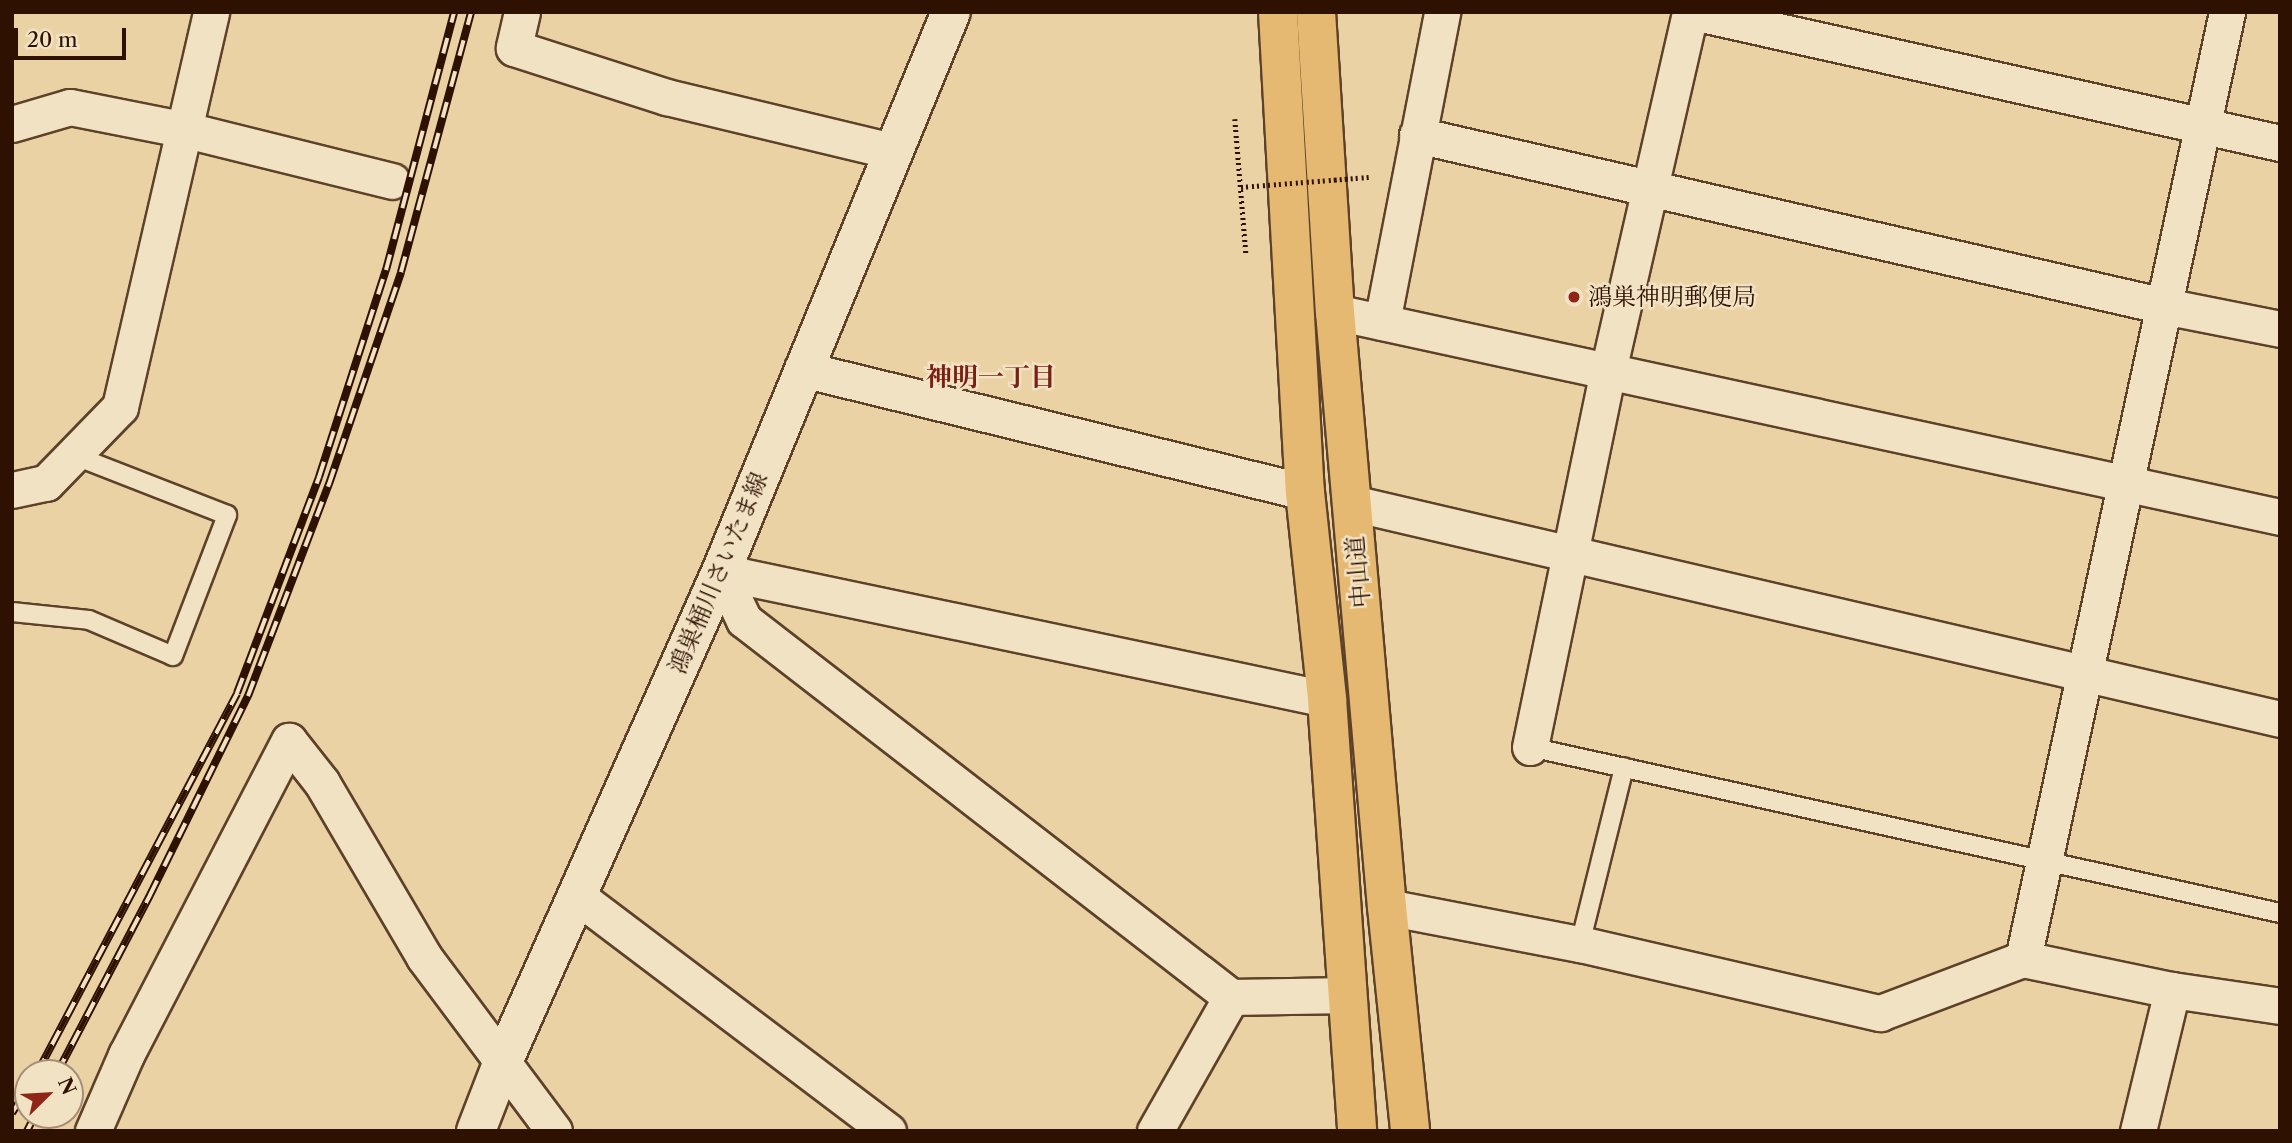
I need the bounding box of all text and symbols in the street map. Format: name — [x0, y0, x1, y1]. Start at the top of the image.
scale bar — [18, 14, 130, 58]
text: 20 m — [27, 27, 78, 52]
place label: 鴻巣神明郵便局 — [1588, 283, 1756, 311]
marker: 鴻巣神明郵便局 — [1566, 289, 1582, 305]
district label: 神明一丁目 — [926, 362, 1056, 394]
street label: 鴻巣桶川さいたま線 — [663, 468, 773, 678]
street label: 中山道 — [1341, 535, 1375, 609]
north arrow — [14, 1059, 84, 1129]
text: N — [53, 1074, 81, 1098]

